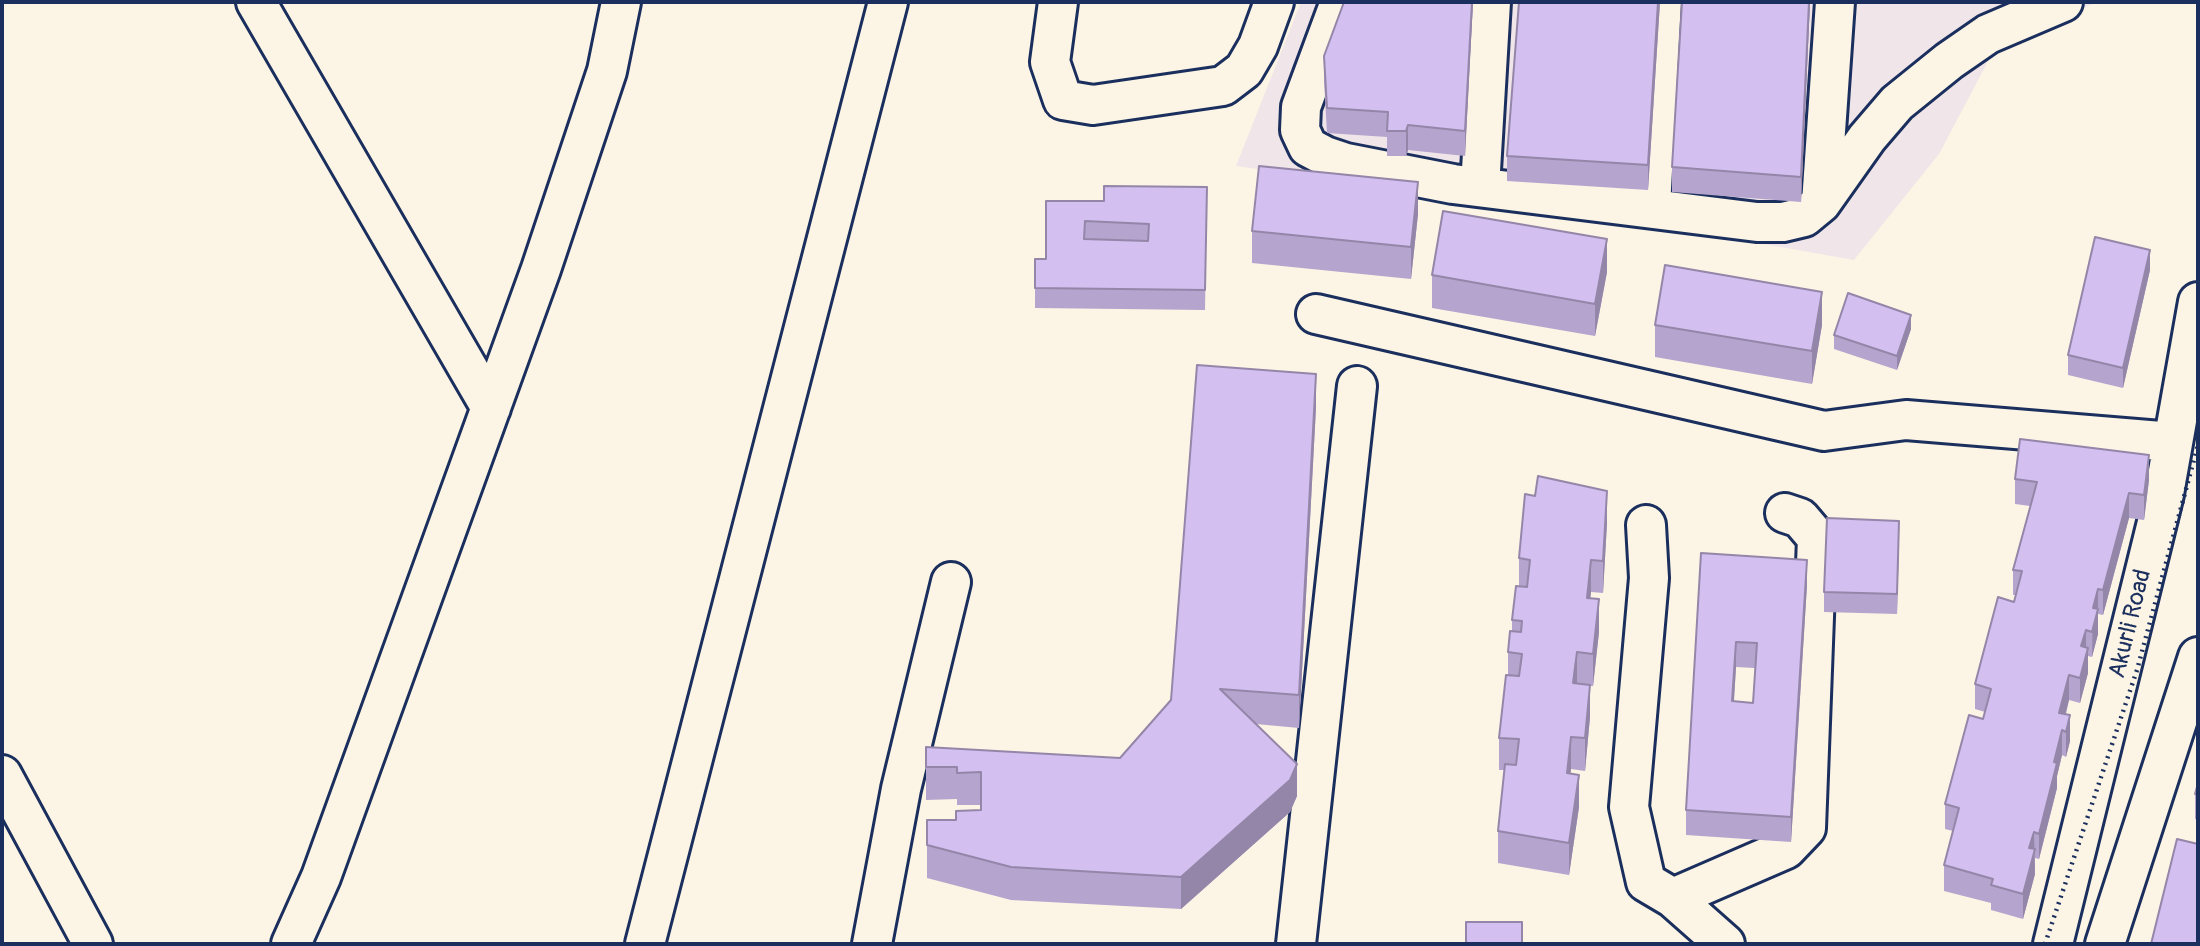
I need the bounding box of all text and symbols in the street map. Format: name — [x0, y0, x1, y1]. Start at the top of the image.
street label: Akurli Road — [2104, 567, 2158, 681]

